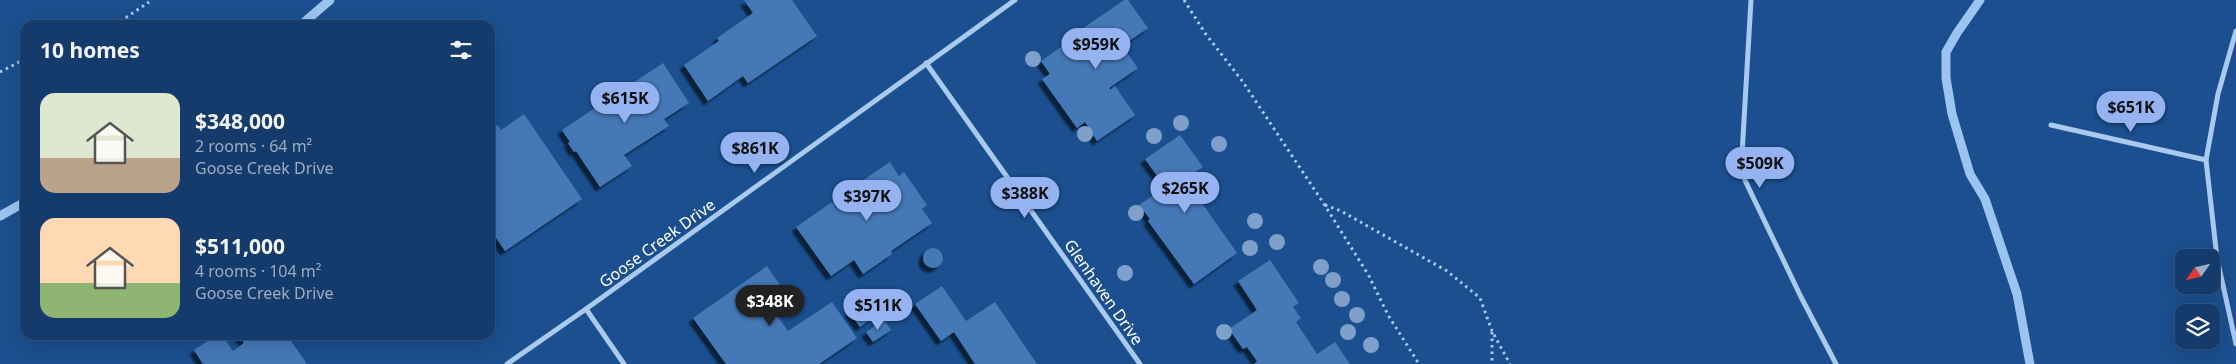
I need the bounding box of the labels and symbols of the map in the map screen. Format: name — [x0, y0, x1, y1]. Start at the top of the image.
pin: $959K — [1061, 28, 1131, 70]
pin: $615K — [590, 82, 660, 124]
pin: $651K — [2096, 90, 2166, 133]
pin: $861K — [720, 132, 790, 174]
pin: $509K — [1725, 146, 1795, 189]
pin: $265K — [1150, 172, 1220, 214]
pin: $388K — [990, 176, 1060, 219]
pin: $397K — [832, 180, 902, 222]
street label: Goose Creek Drive — [594, 193, 720, 293]
street label: Glenhaven Drive — [1059, 235, 1149, 349]
north arrow — [2175, 249, 2220, 294]
pin: $348K — [735, 284, 805, 327]
pin: $511K — [843, 288, 913, 331]

